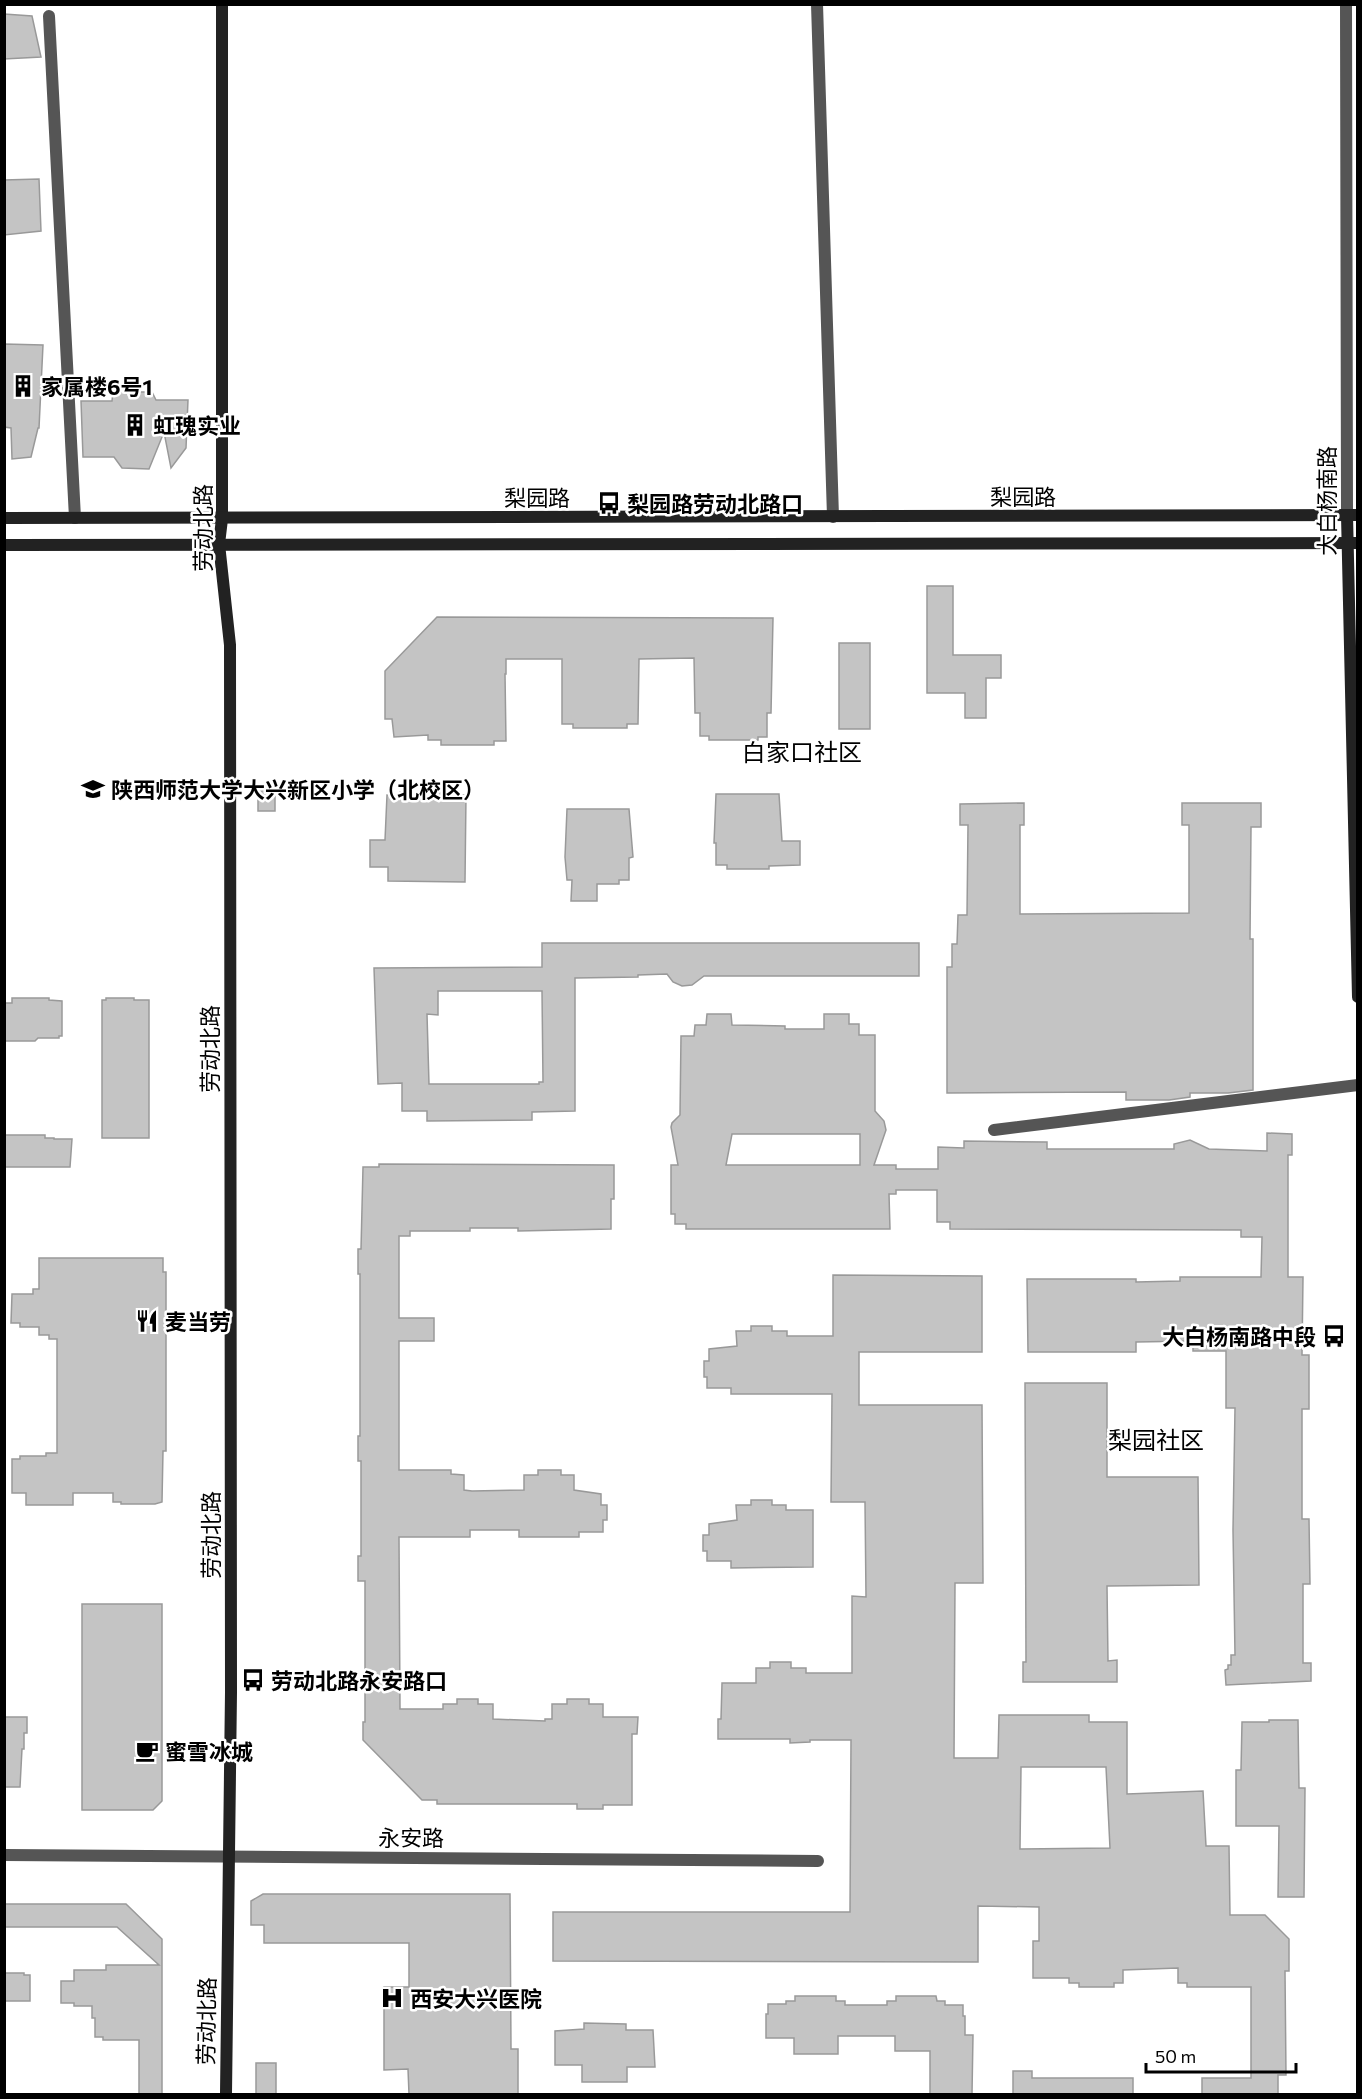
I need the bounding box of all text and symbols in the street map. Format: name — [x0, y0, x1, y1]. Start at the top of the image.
building icon: 家属楼6号1 — [10, 373, 36, 399]
place label: 家属楼6号1 — [41, 373, 153, 400]
building icon: 虹瑰实业 — [122, 412, 148, 438]
place label: 虹瑰实业 — [153, 412, 241, 439]
street label: 大白杨南路 — [1313, 446, 1340, 556]
street label: 梨园路 — [990, 483, 1056, 510]
street label: 劳动北路 — [189, 484, 216, 572]
street label: 梨园路 — [504, 484, 570, 511]
bus stop icon: 梨园路劳动北路口 — [596, 490, 622, 516]
place label: 梨园路劳动北路口 — [627, 490, 803, 517]
district label: 白家口社区 — [742, 737, 862, 766]
school or university icon: 陕西师范大学大兴新区小学（北校区） — [80, 776, 106, 802]
place label: 陕西师范大学大兴新区小学（北校区） — [111, 776, 485, 803]
street label: 劳动北路 — [196, 1005, 223, 1093]
restaurant icon: 麦当劳 — [134, 1308, 160, 1334]
place label: 麦当劳 — [165, 1308, 231, 1335]
place label: 大白杨南路中段 — [1162, 1323, 1316, 1350]
bus stop icon: 大白杨南路中段 — [1321, 1323, 1347, 1349]
district label: 梨园社区 — [1108, 1425, 1204, 1454]
street label: 劳动北路 — [197, 1491, 224, 1579]
bus stop icon: 劳动北路永安路口 — [240, 1667, 266, 1693]
place label: 劳动北路永安路口 — [271, 1667, 447, 1694]
cafe icon: 蜜雪冰城 — [134, 1738, 160, 1764]
place label: 蜜雪冰城 — [165, 1738, 253, 1765]
street label: 永安路 — [378, 1824, 444, 1851]
street label: 劳动北路 — [192, 1977, 220, 2065]
hospital icon: 西安大兴医院 — [379, 1985, 405, 2011]
place label: 西安大兴医院 — [410, 1985, 542, 2012]
scale bar — [1146, 2036, 1296, 2074]
text: 50 m — [1155, 2045, 1196, 2067]

